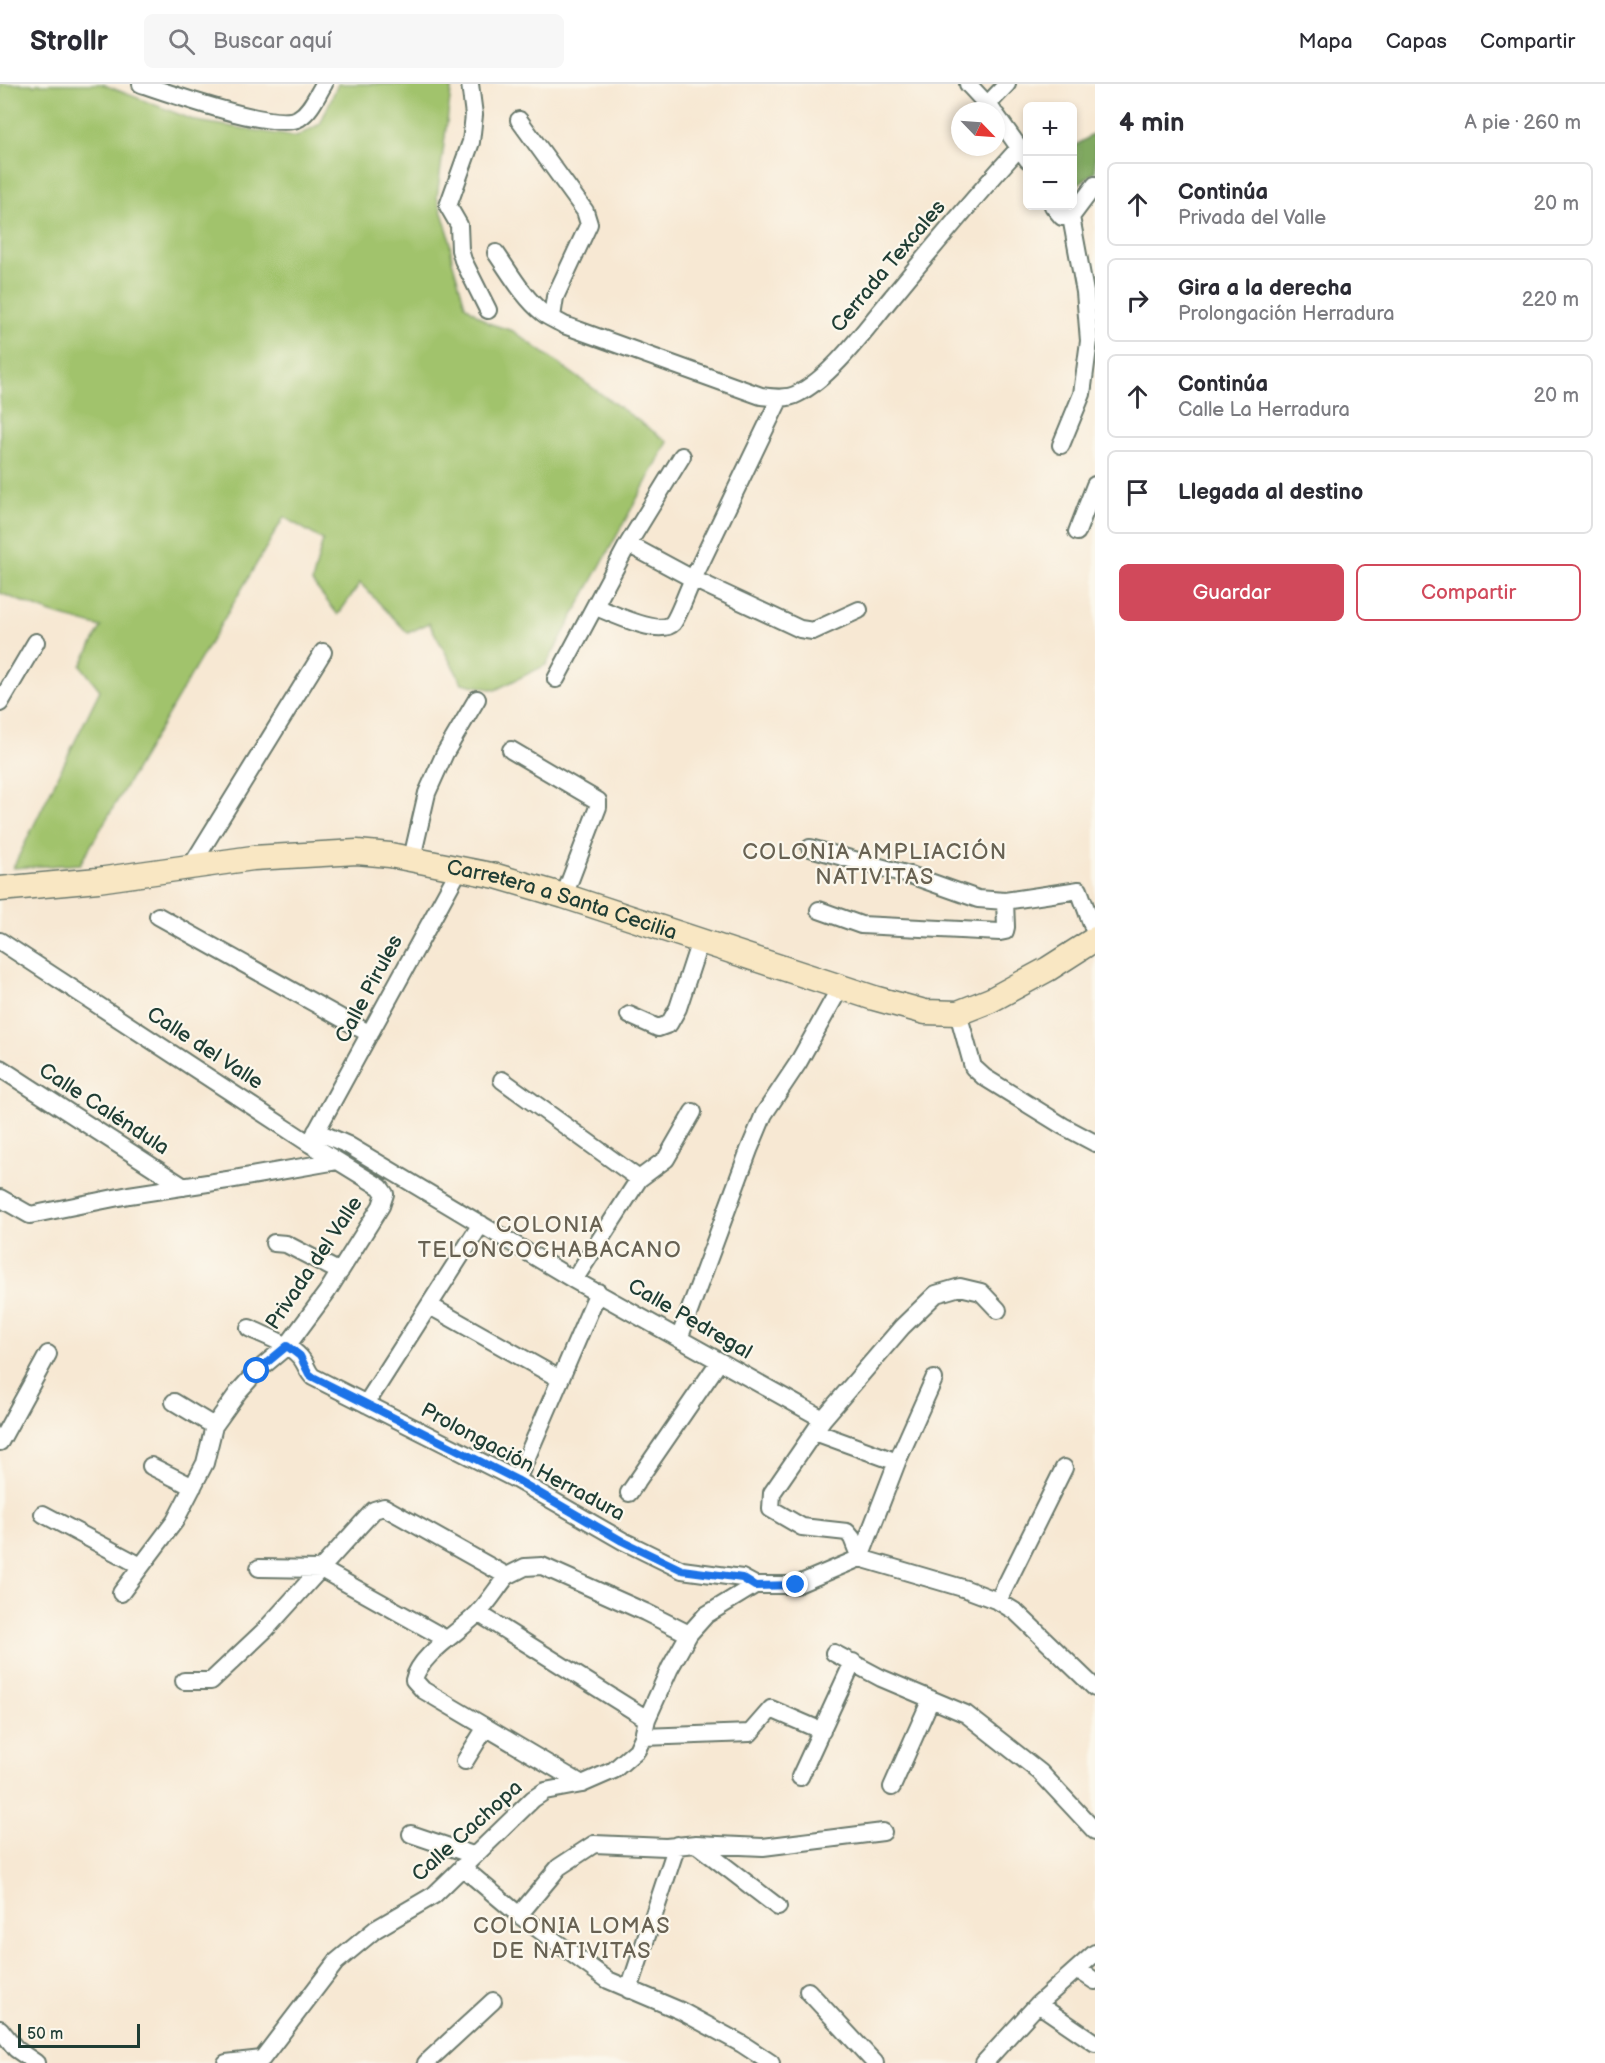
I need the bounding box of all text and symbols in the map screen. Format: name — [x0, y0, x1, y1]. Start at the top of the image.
search box — [144, 14, 564, 68]
text: Strollr — [30, 25, 108, 58]
icon: search — [165, 25, 198, 58]
text: Buscar aquí — [213, 28, 332, 55]
text: Mapa — [1299, 29, 1353, 54]
text: Capas — [1386, 29, 1447, 54]
text: Compartir — [1480, 29, 1575, 54]
north arrow — [951, 102, 1005, 156]
map controls — [1023, 102, 1077, 210]
button: + — [1023, 102, 1077, 156]
text: 4 min — [1119, 108, 1184, 139]
text: A pie · 260 m — [1464, 111, 1581, 135]
button: − — [1023, 156, 1077, 210]
text: Continúa — [1178, 179, 1268, 206]
icon: ahead — [1121, 188, 1154, 221]
text: 20 m — [1534, 192, 1579, 216]
street label: Cerrada Texcales — [825, 195, 951, 337]
text: Privada del Valle — [1178, 206, 1326, 230]
text: Gira a la derecha — [1178, 275, 1352, 302]
icon: right — [1121, 284, 1154, 317]
text: 220 m — [1522, 288, 1579, 312]
text: Prolongación Herradura — [1178, 302, 1395, 326]
text: Continúa — [1178, 371, 1268, 398]
icon: ahead — [1121, 380, 1154, 413]
text: 20 m — [1534, 384, 1579, 408]
text: Calle La Herradura — [1178, 398, 1350, 422]
icon: arrive — [1121, 476, 1154, 509]
text: Llegada al destino — [1178, 479, 1363, 506]
button: Guardar — [1119, 564, 1344, 621]
button: Compartir — [1356, 564, 1581, 621]
district label: COLONIA AMPLIACIÓN NATIVITAS — [742, 838, 1008, 891]
street label: Carretera a Santa Cecilia — [445, 854, 680, 945]
street label: Calle Pirules — [330, 931, 408, 1047]
street label: Calle del Valle — [142, 1001, 268, 1095]
street label: Calle Caléndula — [34, 1058, 174, 1160]
street label: Privada del Valle — [260, 1192, 368, 1334]
district label: COLONIA TELONCOCHABACANO — [418, 1212, 682, 1264]
street label: Calle Pedregal — [623, 1273, 757, 1365]
route start — [243, 1357, 269, 1383]
street label: Prolongación Herradura — [417, 1398, 629, 1526]
route end — [782, 1571, 808, 1597]
street label: Calle Cachopa — [407, 1775, 527, 1887]
district label: COLONIA LOMAS DE NATIVITAS — [473, 1913, 671, 1965]
scale bar — [18, 2021, 140, 2048]
text: 50 m — [27, 2025, 63, 2044]

